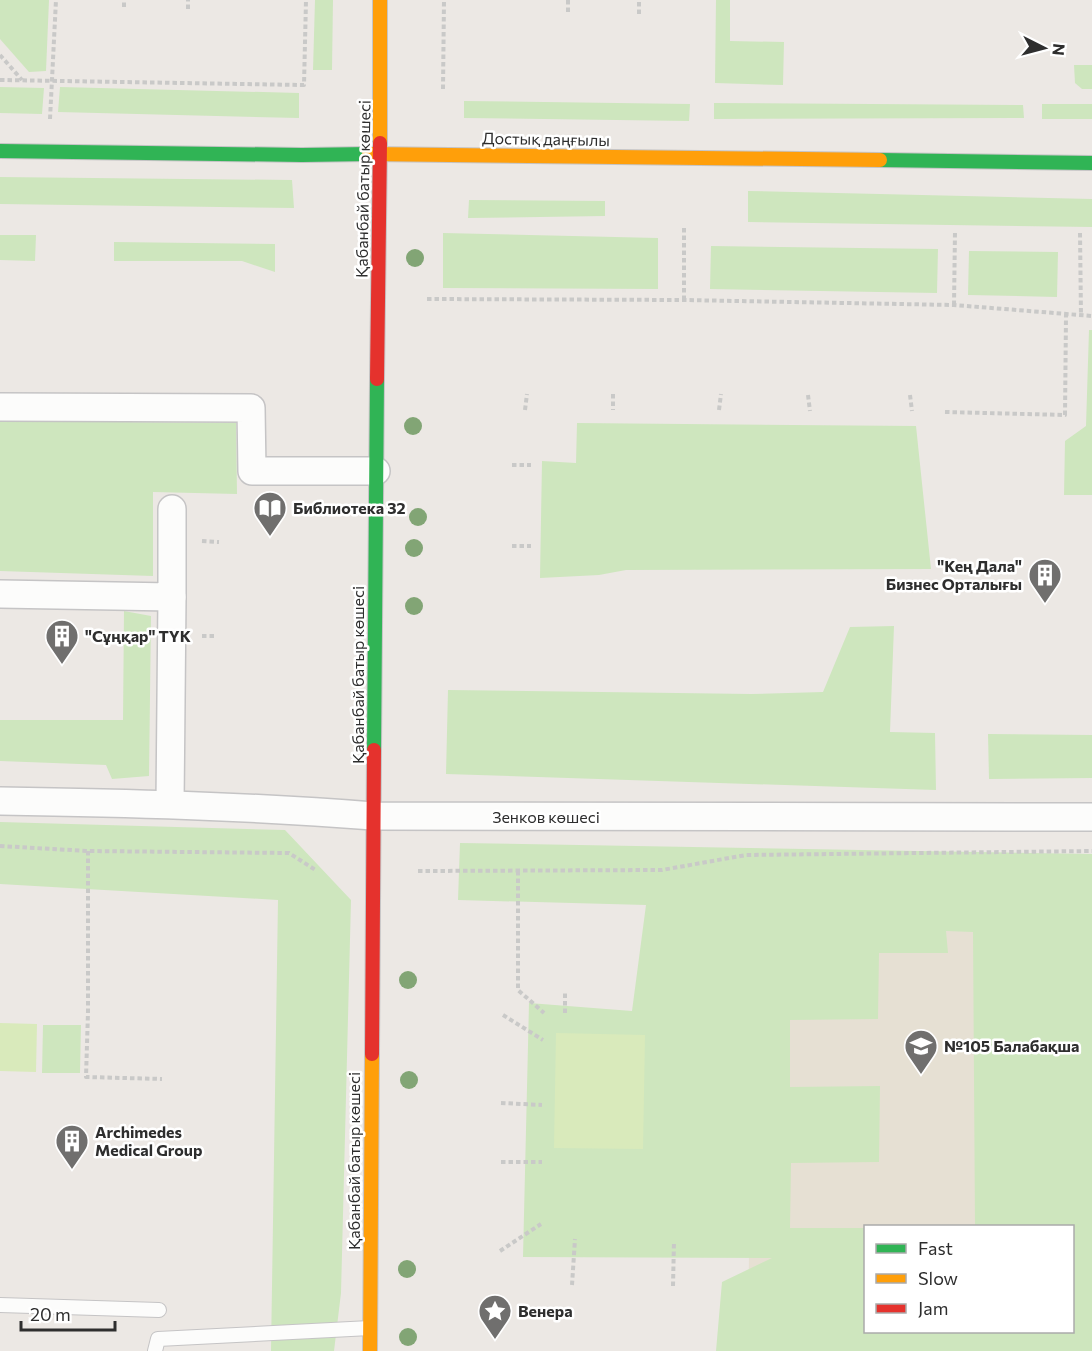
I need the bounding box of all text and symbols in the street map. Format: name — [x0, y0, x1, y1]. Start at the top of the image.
north arrow — [1014, 18, 1074, 78]
text: N — [1049, 43, 1069, 57]
street label: Қабанбай батыр көшесі — [351, 100, 374, 278]
street label: Достық даңғылы — [482, 128, 610, 149]
library icon: Библиотека 32 — [252, 490, 288, 537]
place label: Библиотека 32 — [293, 498, 406, 517]
place label: "Кең Дала" Бизнес Орталығы — [886, 556, 1022, 593]
building icon: "Кең Дала" Бизнес Орталығы — [1027, 557, 1063, 604]
street label: Қабанбай батыр көшесі — [348, 586, 367, 764]
building icon: "Сұңқар" ТҮК — [44, 618, 80, 665]
place label: "Сұңқар" ТҮК — [85, 626, 191, 645]
street label: Зенков көшесі — [492, 807, 600, 826]
school or university icon: №105 Балабақша — [903, 1028, 939, 1075]
place label: №105 Балабақша — [944, 1036, 1079, 1055]
street label: Қабанбай батыр көшесі — [344, 1072, 363, 1250]
place label: Archimedes Medical Group — [95, 1122, 202, 1159]
building icon: Archimedes Medical Group — [54, 1123, 90, 1170]
legend — [864, 1225, 1074, 1333]
text: Fast — [918, 1237, 953, 1259]
text: Slow — [918, 1267, 958, 1289]
place icon: Венера — [477, 1293, 513, 1340]
scale bar — [21, 1294, 116, 1332]
text: Jam — [918, 1297, 948, 1319]
place label: Венера — [518, 1301, 573, 1320]
text: 20 m — [30, 1303, 71, 1325]

